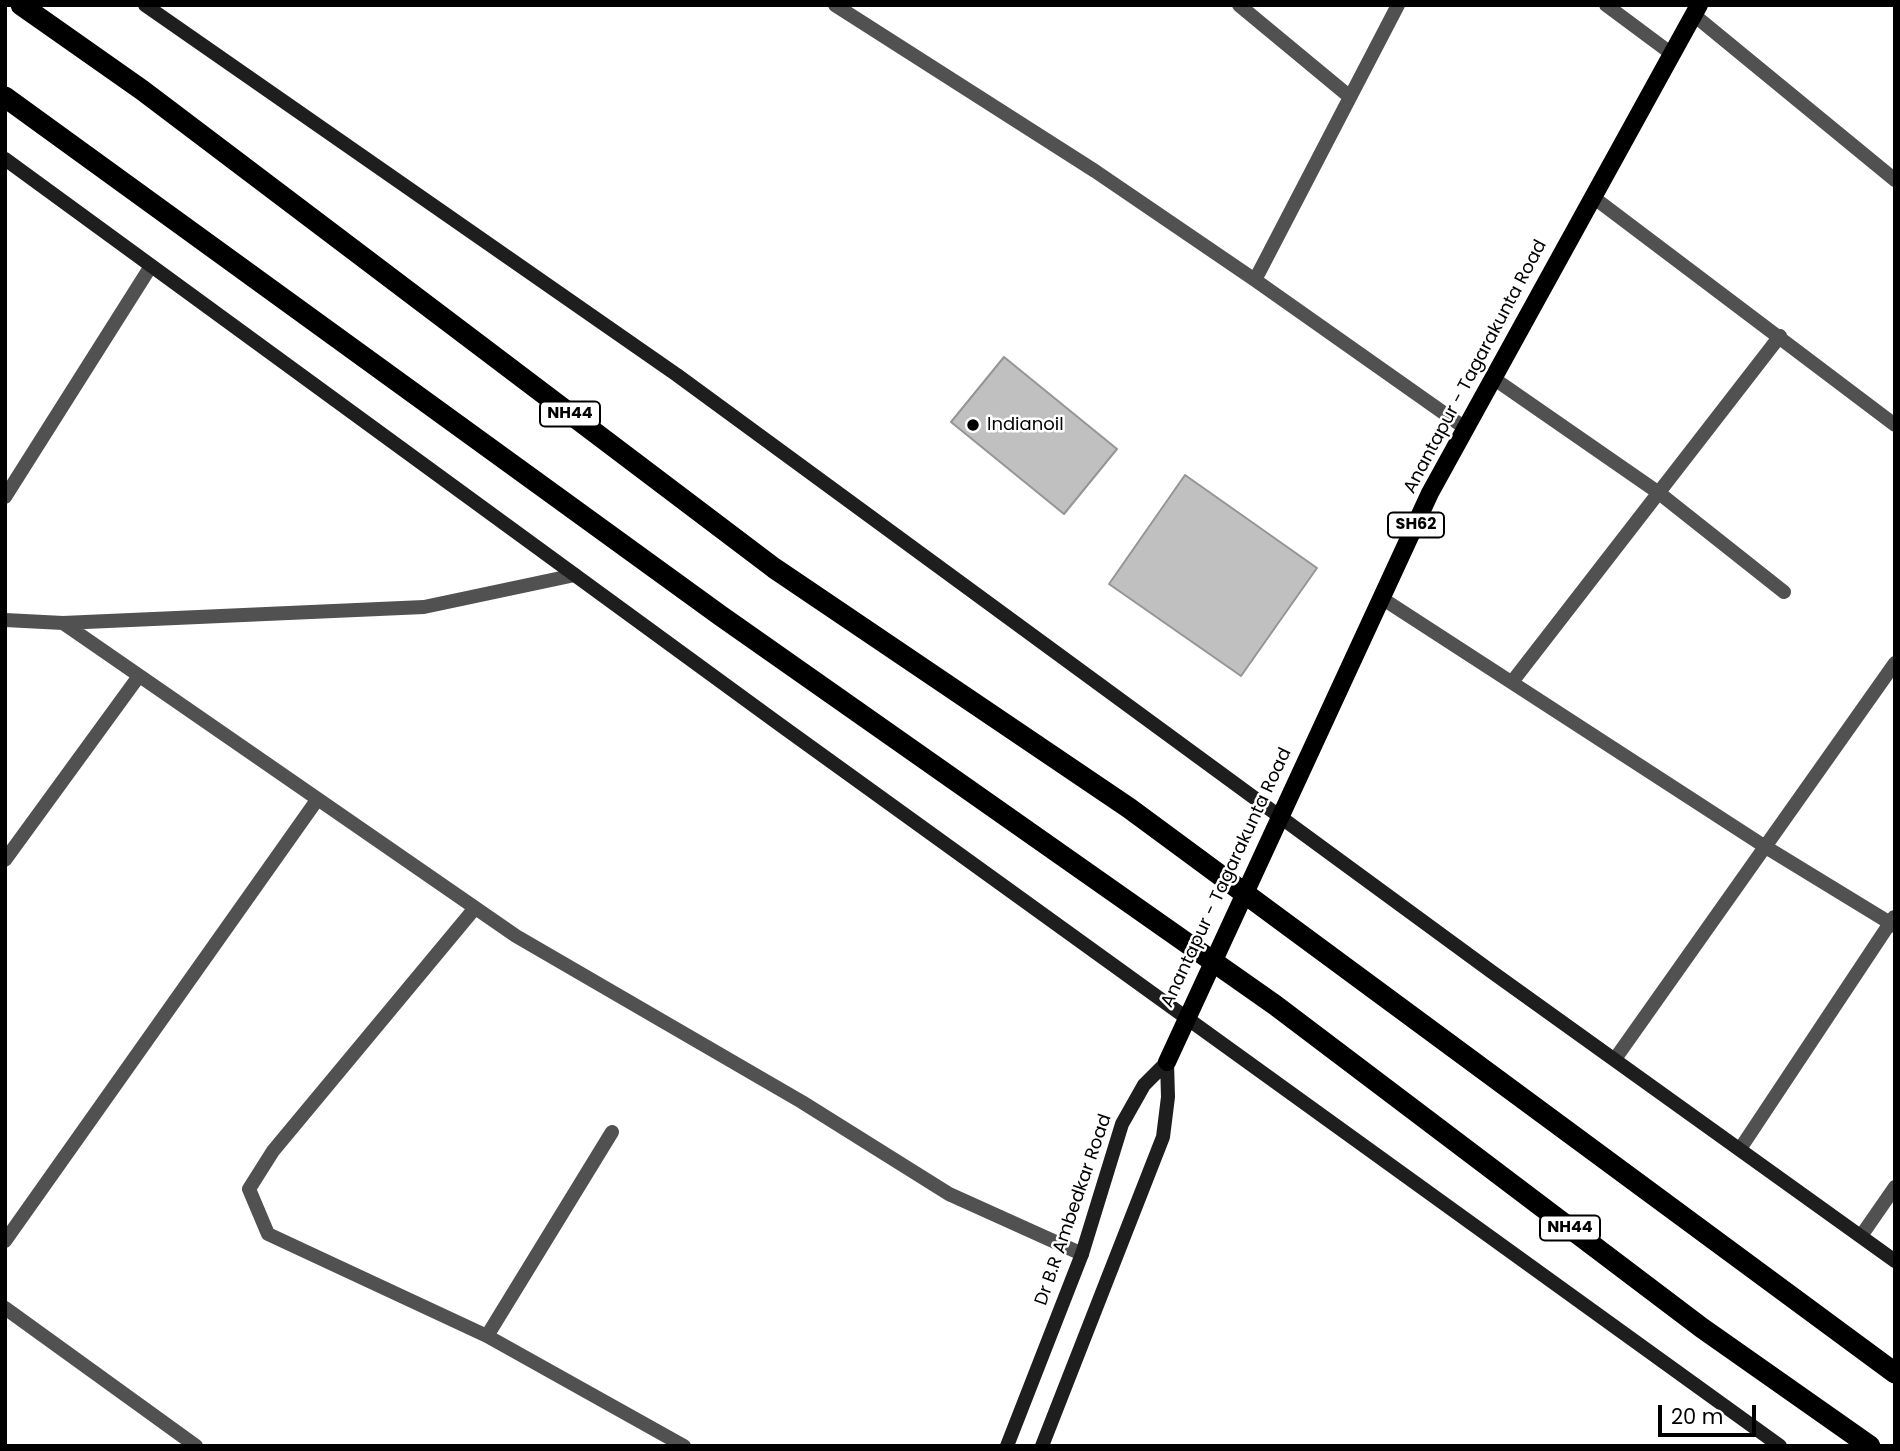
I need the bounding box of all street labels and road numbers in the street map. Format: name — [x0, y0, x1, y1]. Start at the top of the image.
street label: Anantapur - Tagarakunta Road — [1400, 237, 1552, 497]
road number: NH44 — [540, 402, 600, 426]
road number: SH62 — [1388, 512, 1444, 538]
street label: Anantapur - Tagarakunta Road — [1157, 745, 1297, 1011]
street label: Dr B.R Ambedkar Road — [1031, 1112, 1117, 1308]
road number: NH44 — [1540, 1216, 1600, 1240]

